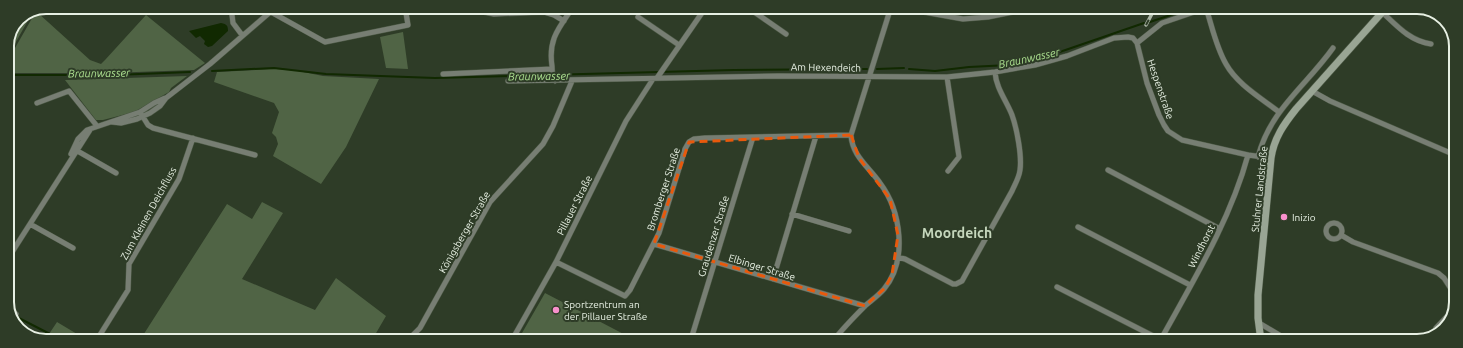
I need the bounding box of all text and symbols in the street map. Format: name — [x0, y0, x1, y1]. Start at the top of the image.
water label: Braunwasser — [997, 45, 1062, 70]
street label: Hespenstraße — [1145, 58, 1176, 121]
street label: Am Hexendeich — [791, 61, 861, 74]
water label: Braunwasser — [68, 66, 131, 80]
water label: Braunwasser — [508, 69, 571, 83]
street label: Stuhrer Landstraße — [1250, 145, 1269, 233]
street label: Bromberger Straße — [645, 146, 682, 232]
street label: Zum Kleinen Deichfluss — [118, 165, 179, 262]
street label: Pillauer Straße — [555, 173, 594, 237]
street label: Königsberger Straße — [437, 190, 492, 275]
street label: Graudenzer Straße — [696, 194, 731, 278]
marker: Inizio — [1279, 212, 1289, 222]
place label: Inizio — [1292, 212, 1316, 223]
street label: Windhorst — [1186, 223, 1217, 270]
district label: Moordeich — [922, 225, 992, 241]
street label: Elbinger Straße — [727, 252, 797, 283]
place label: Sportzentrum an der Pillauer Straße — [564, 299, 647, 322]
marker: Sportzentrum an der Pillauer Straße — [551, 305, 561, 315]

